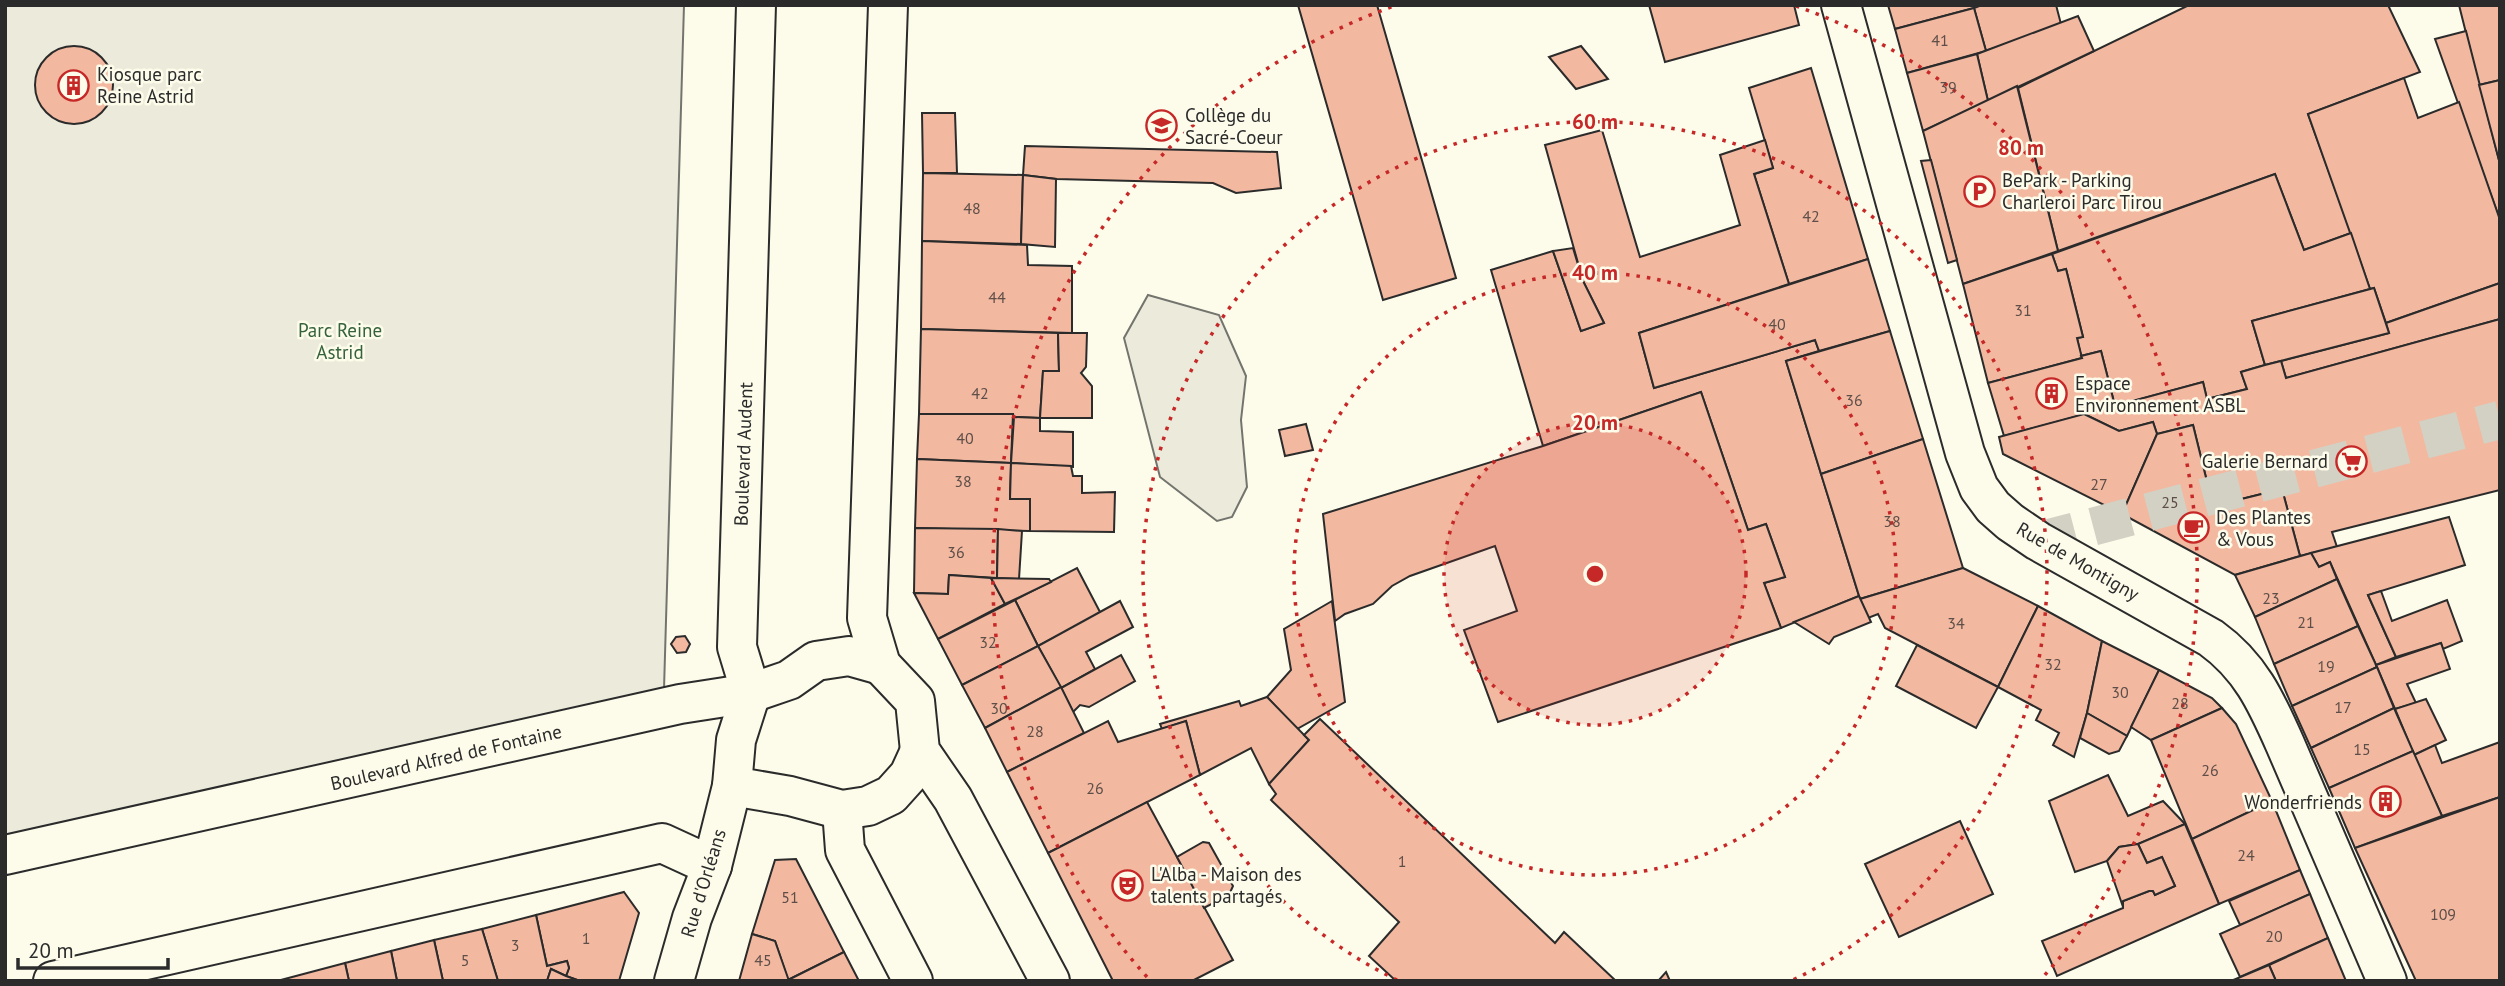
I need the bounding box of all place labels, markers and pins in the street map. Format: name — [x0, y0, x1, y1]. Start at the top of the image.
place label: Kiosque parc Reine Astrid — [97, 62, 202, 108]
building icon: Kiosque parc Reine Astrid — [57, 68, 91, 102]
place label: Collège du Sacré-Coeur — [1185, 103, 1283, 149]
school or university icon: Collège du Sacré-Coeur — [1145, 109, 1179, 143]
place label: BePark - Parking Charleroi Parc Tirou — [2002, 168, 2162, 214]
parking icon: BePark - Parking Charleroi Parc Tirou — [1962, 174, 1996, 208]
place label: Espace Environnement ASBL — [2075, 371, 2246, 417]
building icon: Espace Environnement ASBL — [2035, 377, 2069, 411]
supermarket icon: Galerie Bernard — [2334, 444, 2368, 478]
place label: Galerie Bernard — [2202, 449, 2328, 473]
place label: Des Plantes & Vous — [2216, 505, 2311, 551]
cafe icon: Des Plantes & Vous — [2176, 511, 2210, 545]
centre of rings — [1583, 562, 1607, 586]
building icon: Wonderfriends — [2368, 785, 2402, 819]
place label: Wonderfriends — [2244, 790, 2362, 814]
place label: L'Alba - Maison des talents partagés — [1151, 862, 1302, 908]
theatre icon: L'Alba - Maison des talents partagés — [1111, 868, 1145, 902]

